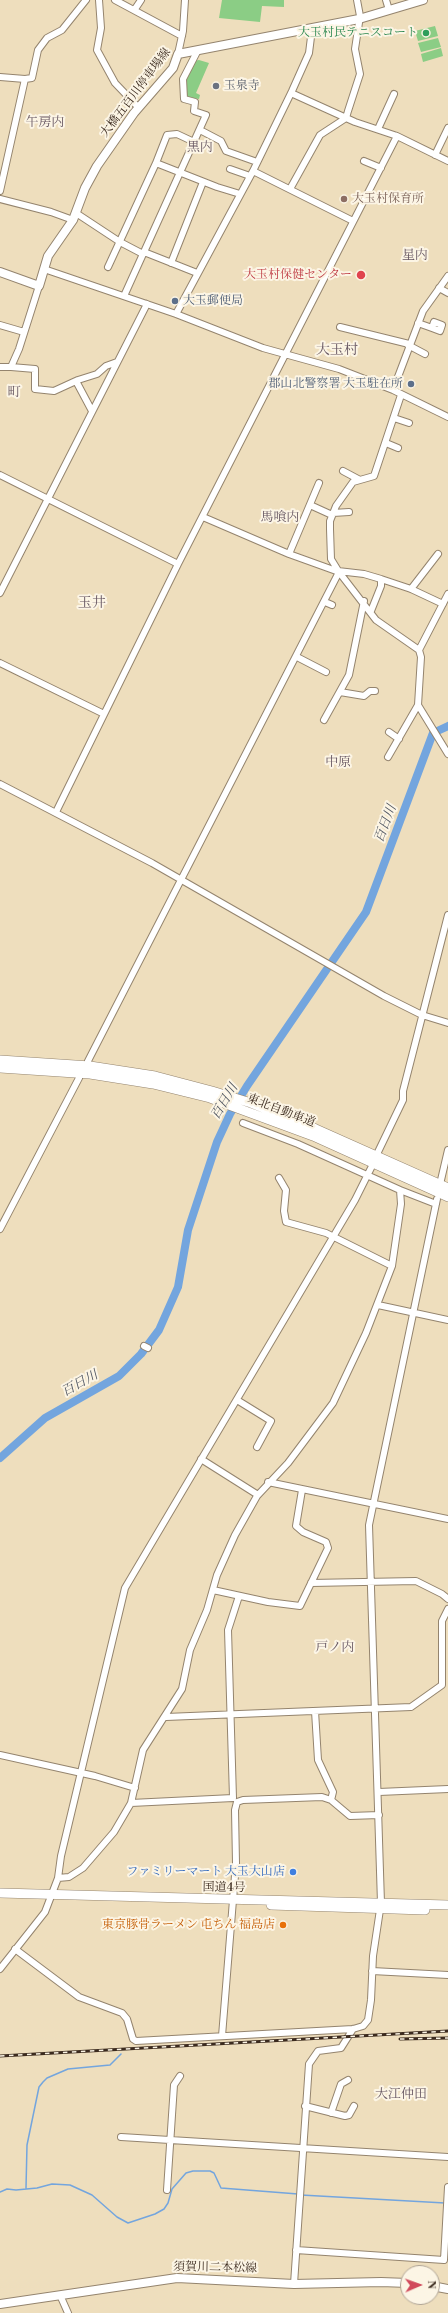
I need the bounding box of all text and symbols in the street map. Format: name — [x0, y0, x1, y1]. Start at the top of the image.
place label: 大玉村民テニスコート — [298, 26, 418, 40]
marker: 大玉村民テニスコート — [421, 28, 431, 38]
street label: 大橋五百川停車場線 — [98, 46, 174, 140]
place label: 玉泉寺 — [224, 79, 260, 93]
marker: 玉泉寺 — [211, 81, 221, 91]
district label: 午房内 — [26, 115, 64, 131]
district label: 黒内 — [187, 140, 213, 156]
place label: 大玉村保育所 — [352, 192, 424, 206]
marker: 大玉村保育所 — [339, 194, 349, 204]
district label: 星内 — [402, 248, 428, 264]
place label: 大玉村保健センター — [244, 268, 352, 282]
marker: 大玉村保健センター — [355, 269, 367, 281]
place label: 大玉郵便局 — [183, 294, 243, 308]
marker: 大玉郵便局 — [170, 296, 180, 306]
district label: 大玉村 — [316, 343, 358, 359]
place label: 郡山北警察署 大玉駐在所 — [269, 377, 403, 391]
marker: 郡山北警察署 大玉駐在所 — [406, 379, 416, 389]
district label: 町 — [8, 385, 20, 401]
district label: 馬喰内 — [261, 510, 299, 526]
district label: 玉井 — [78, 596, 106, 612]
district label: 中原 — [325, 755, 351, 771]
water label: 百日川 — [372, 803, 400, 845]
water label: 百日川 — [208, 1081, 242, 1123]
street label: 東北自動車道 — [245, 1091, 317, 1131]
water label: 百日川 — [59, 1368, 101, 1400]
district label: 戸ノ内 — [316, 1640, 354, 1656]
place label: ファミリーマート 大玉大山店 — [127, 1865, 285, 1879]
marker: ファミリーマート 大玉大山店 — [288, 1867, 298, 1877]
street label: 国道4号 — [202, 1880, 246, 1896]
place label: 東京豚骨ラーメン 屯ちん 福島店 — [102, 1918, 275, 1932]
marker: 東京豚骨ラーメン 屯ちん 福島店 — [278, 1920, 288, 1930]
district label: 大江仲田 — [375, 2087, 427, 2103]
street label: 須賀川二本松線 — [173, 2260, 257, 2276]
north arrow — [400, 2265, 440, 2305]
text: N — [424, 2280, 438, 2289]

